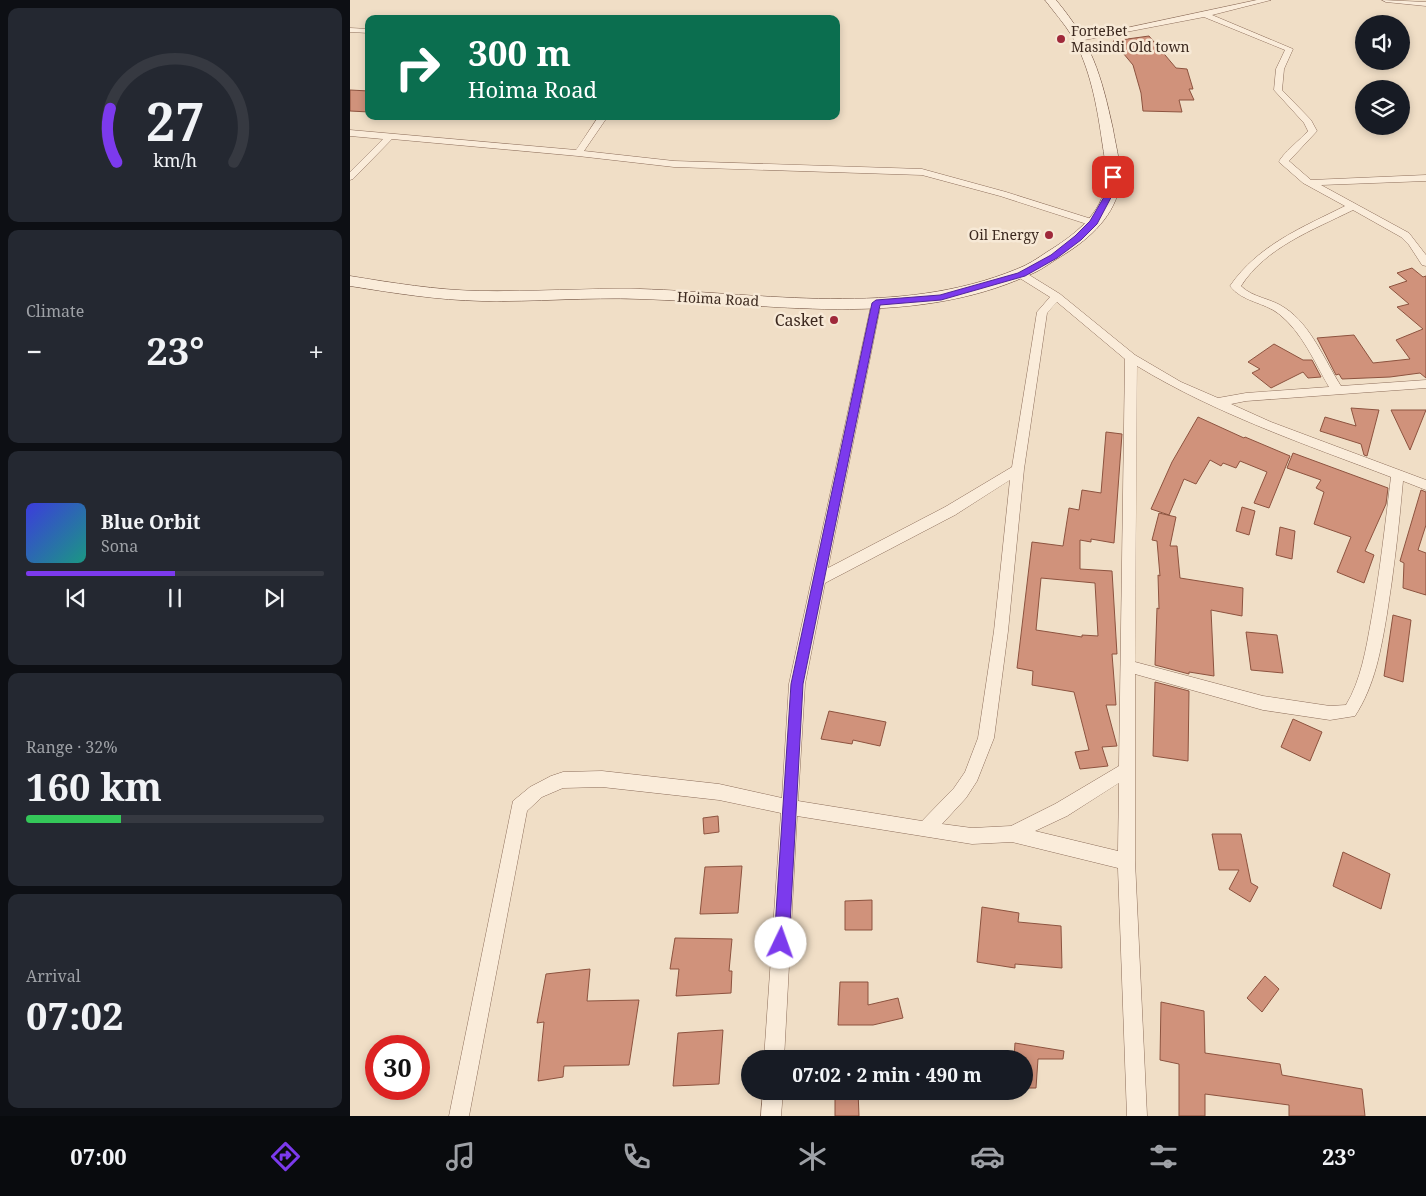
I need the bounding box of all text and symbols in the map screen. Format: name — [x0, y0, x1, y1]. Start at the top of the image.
map controls — [1355, 15, 1410, 135]
button: sound — [1355, 15, 1410, 70]
place label: ForteBet Masindi Old town — [1071, 21, 1190, 56]
text: 300 m — [468, 29, 571, 76]
marker: ForteBet Masindi Old town — [1055, 33, 1067, 45]
icon: right — [385, 35, 450, 100]
text: Hoima Road — [468, 74, 597, 104]
button: layers — [1355, 80, 1410, 135]
text: 27 — [146, 85, 204, 156]
text: km/h — [153, 148, 197, 172]
pin — [1092, 156, 1134, 198]
icon: arrive — [1099, 163, 1127, 191]
place label: Oil Energy — [969, 225, 1039, 244]
marker: Oil Energy — [1043, 229, 1055, 241]
street label: Hoima Road — [677, 287, 760, 310]
text: Climate — [26, 300, 84, 322]
place label: Casket — [775, 309, 824, 331]
marker: Casket — [828, 314, 840, 326]
text: 23° — [146, 324, 204, 376]
text: − — [26, 332, 42, 370]
text: + — [308, 332, 324, 370]
text: Blue Orbit — [101, 509, 201, 535]
text: Sona — [101, 535, 138, 557]
icon: previous — [62, 584, 90, 612]
icon: pause — [161, 584, 189, 612]
icon: next — [260, 584, 288, 612]
text: Range · 32% — [26, 736, 118, 758]
text: 160 km — [26, 760, 162, 812]
position arrow — [754, 916, 806, 968]
text: Arrival — [26, 965, 81, 987]
text: 07:02 — [26, 989, 123, 1041]
speed limit sign: 30 — [365, 1035, 430, 1100]
text: 07:02 · 2 min · 490 m — [792, 1062, 982, 1088]
icon: directions — [268, 1139, 303, 1174]
icon: music — [443, 1139, 478, 1174]
icon: phone — [619, 1139, 654, 1174]
icon: climate — [795, 1139, 830, 1174]
icon: car — [970, 1139, 1005, 1174]
icon: filters — [1146, 1139, 1181, 1174]
text: 07:00 — [70, 1141, 127, 1171]
text: 23° — [1322, 1141, 1356, 1171]

